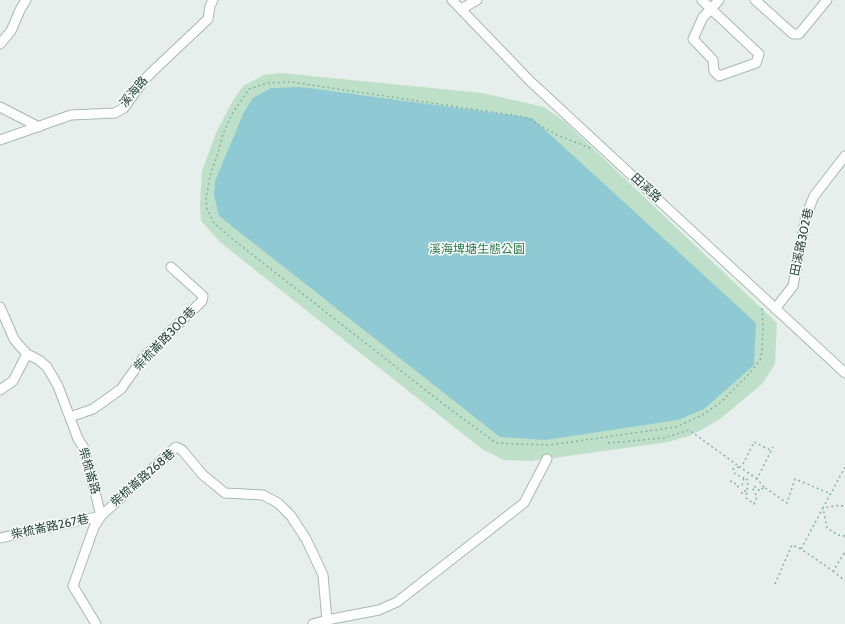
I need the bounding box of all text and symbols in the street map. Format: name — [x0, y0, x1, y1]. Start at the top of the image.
street label: 溪海路 — [117, 74, 151, 110]
street label: 田溪路 — [628, 171, 664, 205]
street label: 田溪路302巷 — [788, 207, 816, 277]
park label: 溪海埤塘生態公園 — [429, 242, 525, 256]
street label: 柴梳崙路300巷 — [131, 304, 199, 374]
street label: 柴梳崙路 — [75, 446, 103, 496]
street label: 柴梳崙路268巷 — [108, 446, 178, 510]
street label: 柴梳崙路267巷 — [10, 512, 90, 542]

